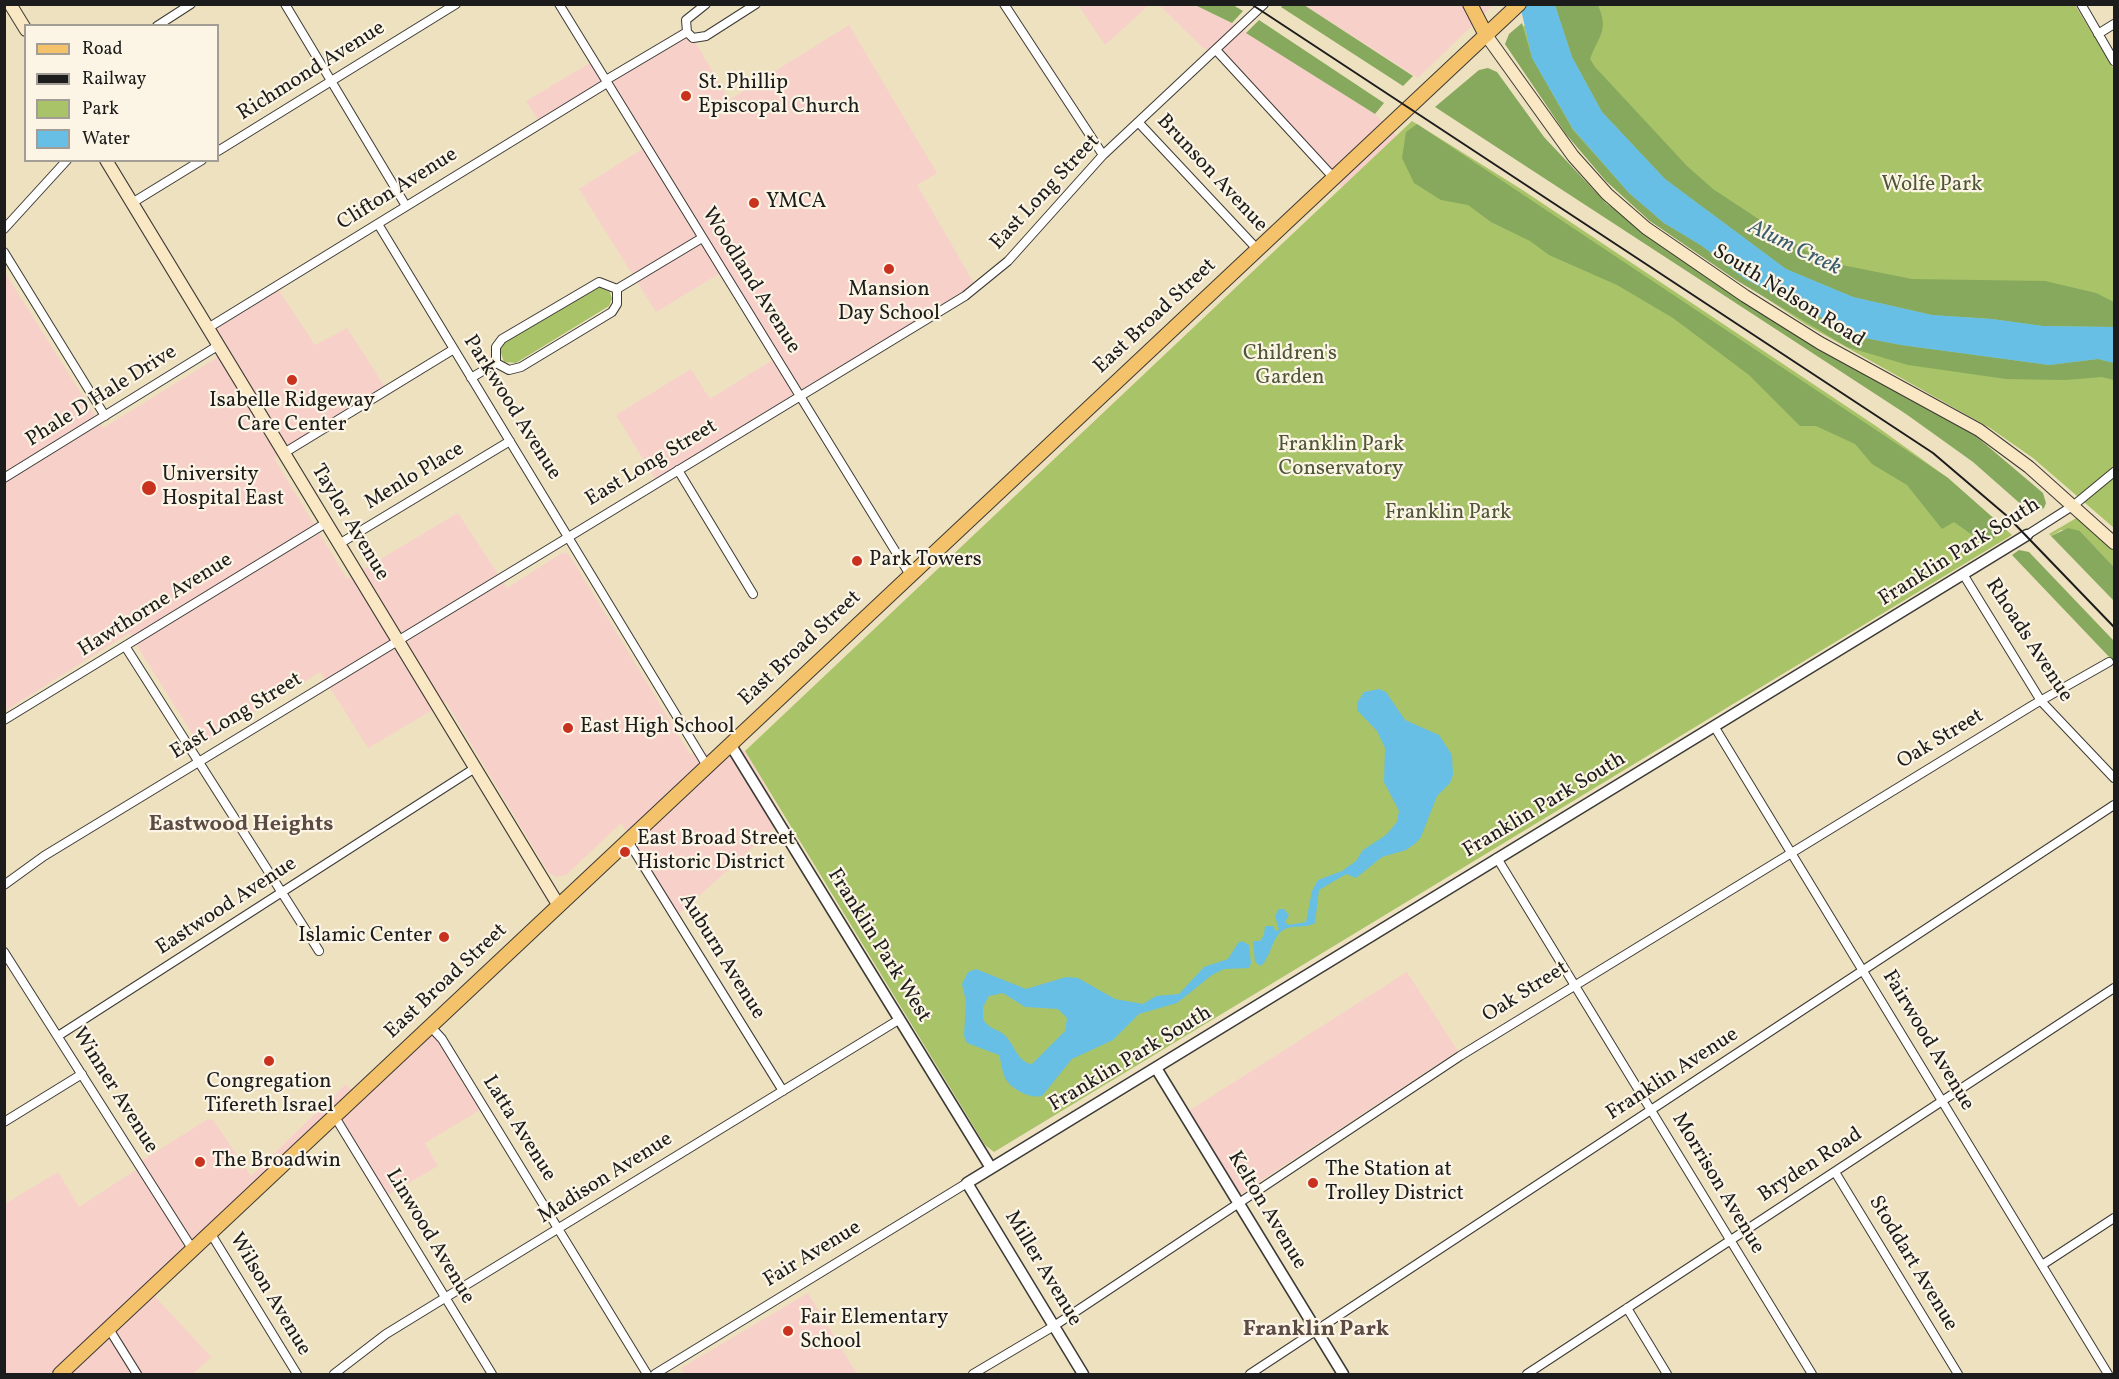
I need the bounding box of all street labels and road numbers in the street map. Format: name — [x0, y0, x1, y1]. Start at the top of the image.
street label: Richmond Avenue — [234, 17, 390, 127]
street label: Brunson Avenue — [1150, 110, 1272, 238]
street label: East Long Street — [986, 130, 1106, 256]
street label: Clifton Avenue — [333, 143, 463, 237]
street label: Woodland Avenue — [695, 203, 805, 359]
street label: South Nelson Road — [1707, 240, 1869, 354]
street label: East Broad Street — [1090, 254, 1222, 380]
street label: Parkwood Avenue — [456, 331, 566, 485]
street label: Phale D Hale Drive — [22, 340, 182, 454]
street label: East Long Street — [582, 415, 722, 513]
street label: Menlo Place — [361, 437, 469, 517]
street label: Taylor Avenue — [304, 460, 394, 586]
street label: Franklin Park South — [1875, 493, 2045, 613]
street label: Hawthorne Avenue — [74, 548, 238, 664]
street label: Rhoads Avenue — [1979, 574, 2077, 708]
street label: East Broad Street — [735, 586, 867, 712]
street label: East Long Street — [167, 668, 307, 766]
street label: Oak Street — [1893, 704, 1989, 776]
street label: Franklin Park South — [1459, 747, 1631, 865]
street label: Eastwood Avenue — [152, 852, 302, 962]
street label: Franklin Park West — [821, 864, 935, 1028]
street label: Auburn Avenue — [672, 889, 770, 1025]
street label: East Broad Street — [381, 919, 513, 1045]
street label: Oak Street — [1478, 957, 1574, 1029]
street label: Fairwood Avenue — [1875, 966, 1979, 1116]
street label: Franklin Park South — [1045, 1001, 1217, 1119]
street label: Winner Avenue — [65, 1023, 163, 1159]
street label: Franklin Avenue — [1602, 1023, 1744, 1127]
street label: Latta Avenue — [476, 1072, 560, 1186]
street label: Morrison Avenue — [1665, 1109, 1769, 1259]
street label: Bryden Road — [1754, 1123, 1868, 1209]
street label: Madison Avenue — [534, 1128, 678, 1230]
street label: Kelton Avenue — [1221, 1147, 1311, 1275]
street label: Linwood Avenue — [379, 1165, 479, 1309]
street label: Stoddart Avenue — [1862, 1192, 1962, 1336]
street label: Miller Avenue — [998, 1207, 1086, 1331]
street label: Fair Avenue — [760, 1216, 866, 1294]
street label: Wilson Avenue — [223, 1229, 315, 1361]

